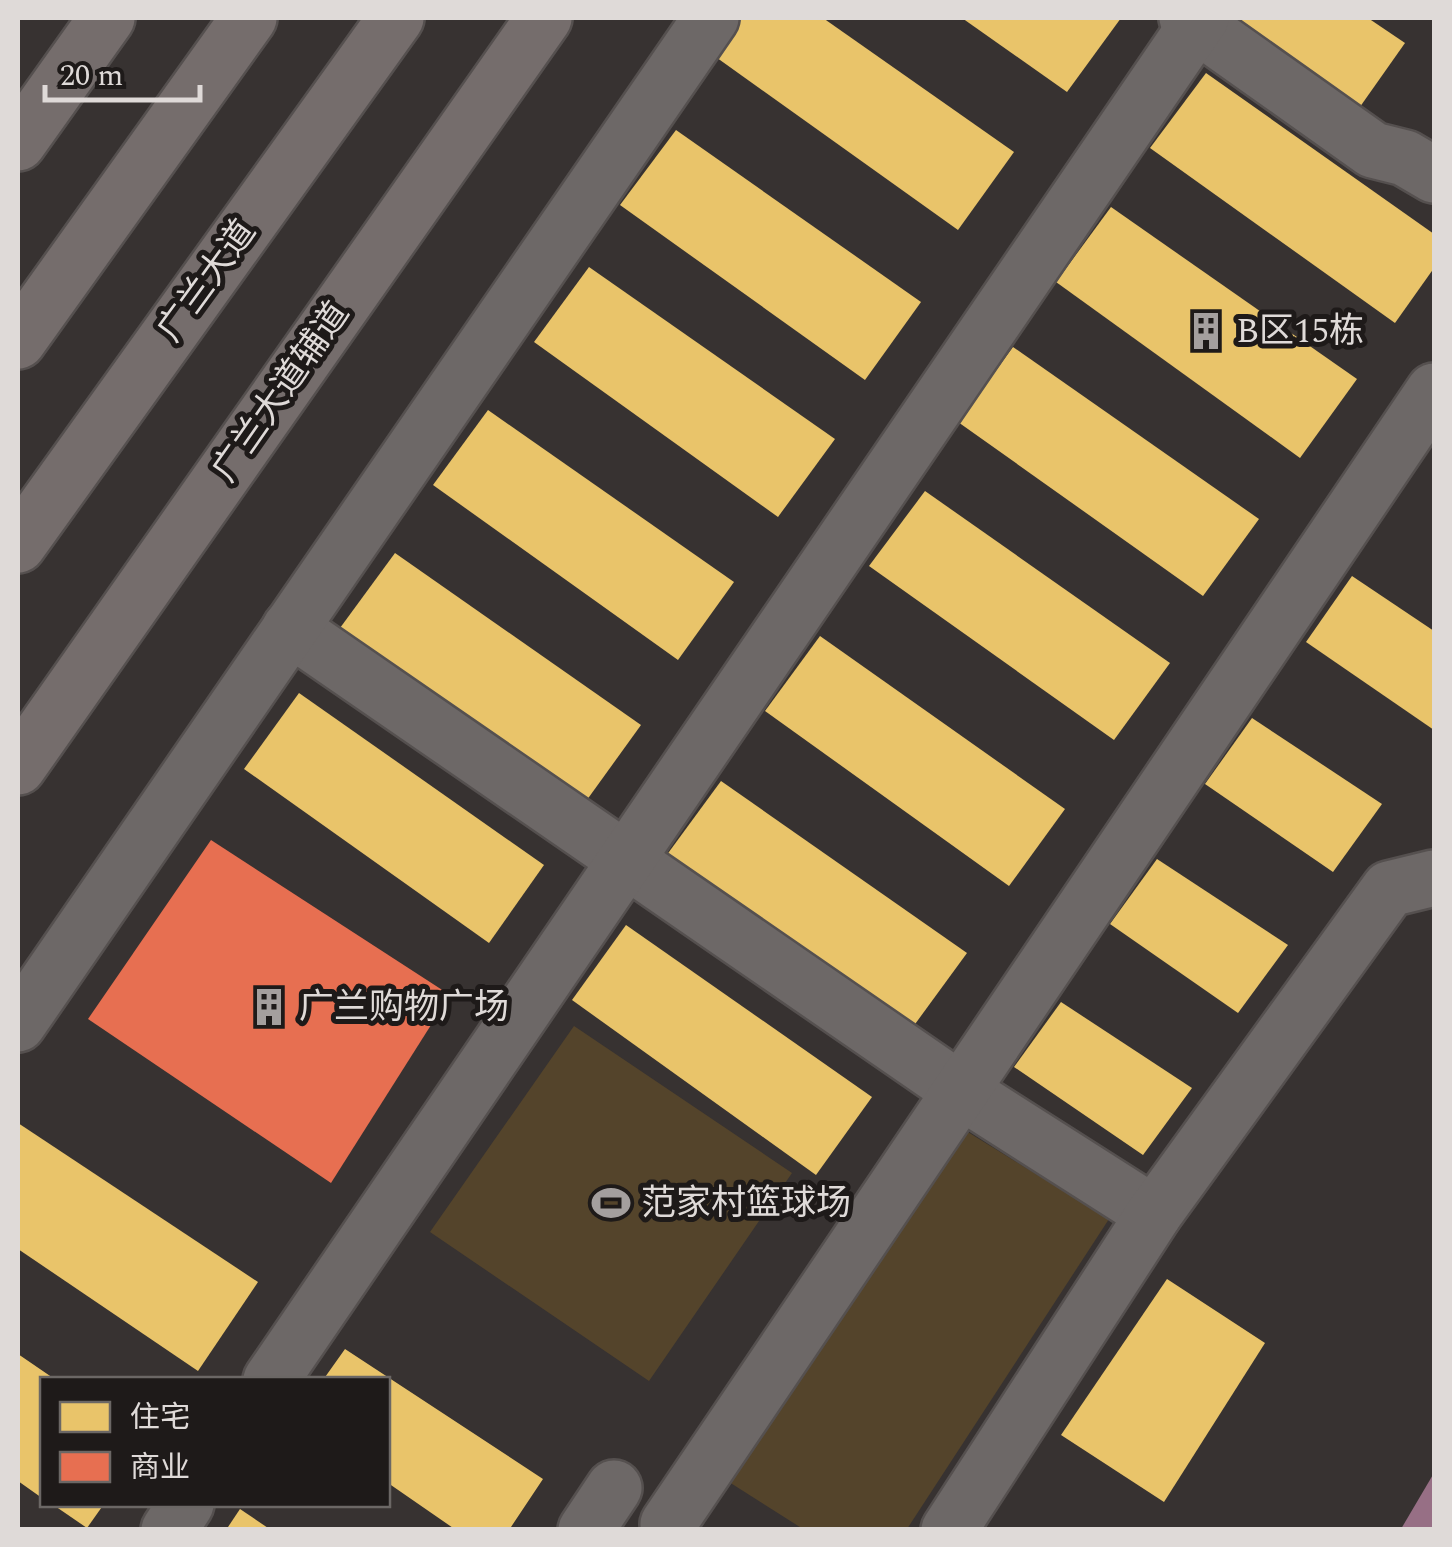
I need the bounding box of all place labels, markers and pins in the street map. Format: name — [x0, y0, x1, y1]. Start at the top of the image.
place label: B区15栋 — [1236, 305, 1364, 358]
building icon: B区15栋 — [1185, 310, 1227, 352]
place label: 广兰购物广场 — [299, 981, 509, 1034]
building icon: 广兰购物广场 — [248, 986, 290, 1028]
place label: 范家村篮球场 — [641, 1177, 851, 1230]
sports icon: 范家村篮球场 — [590, 1182, 632, 1224]

